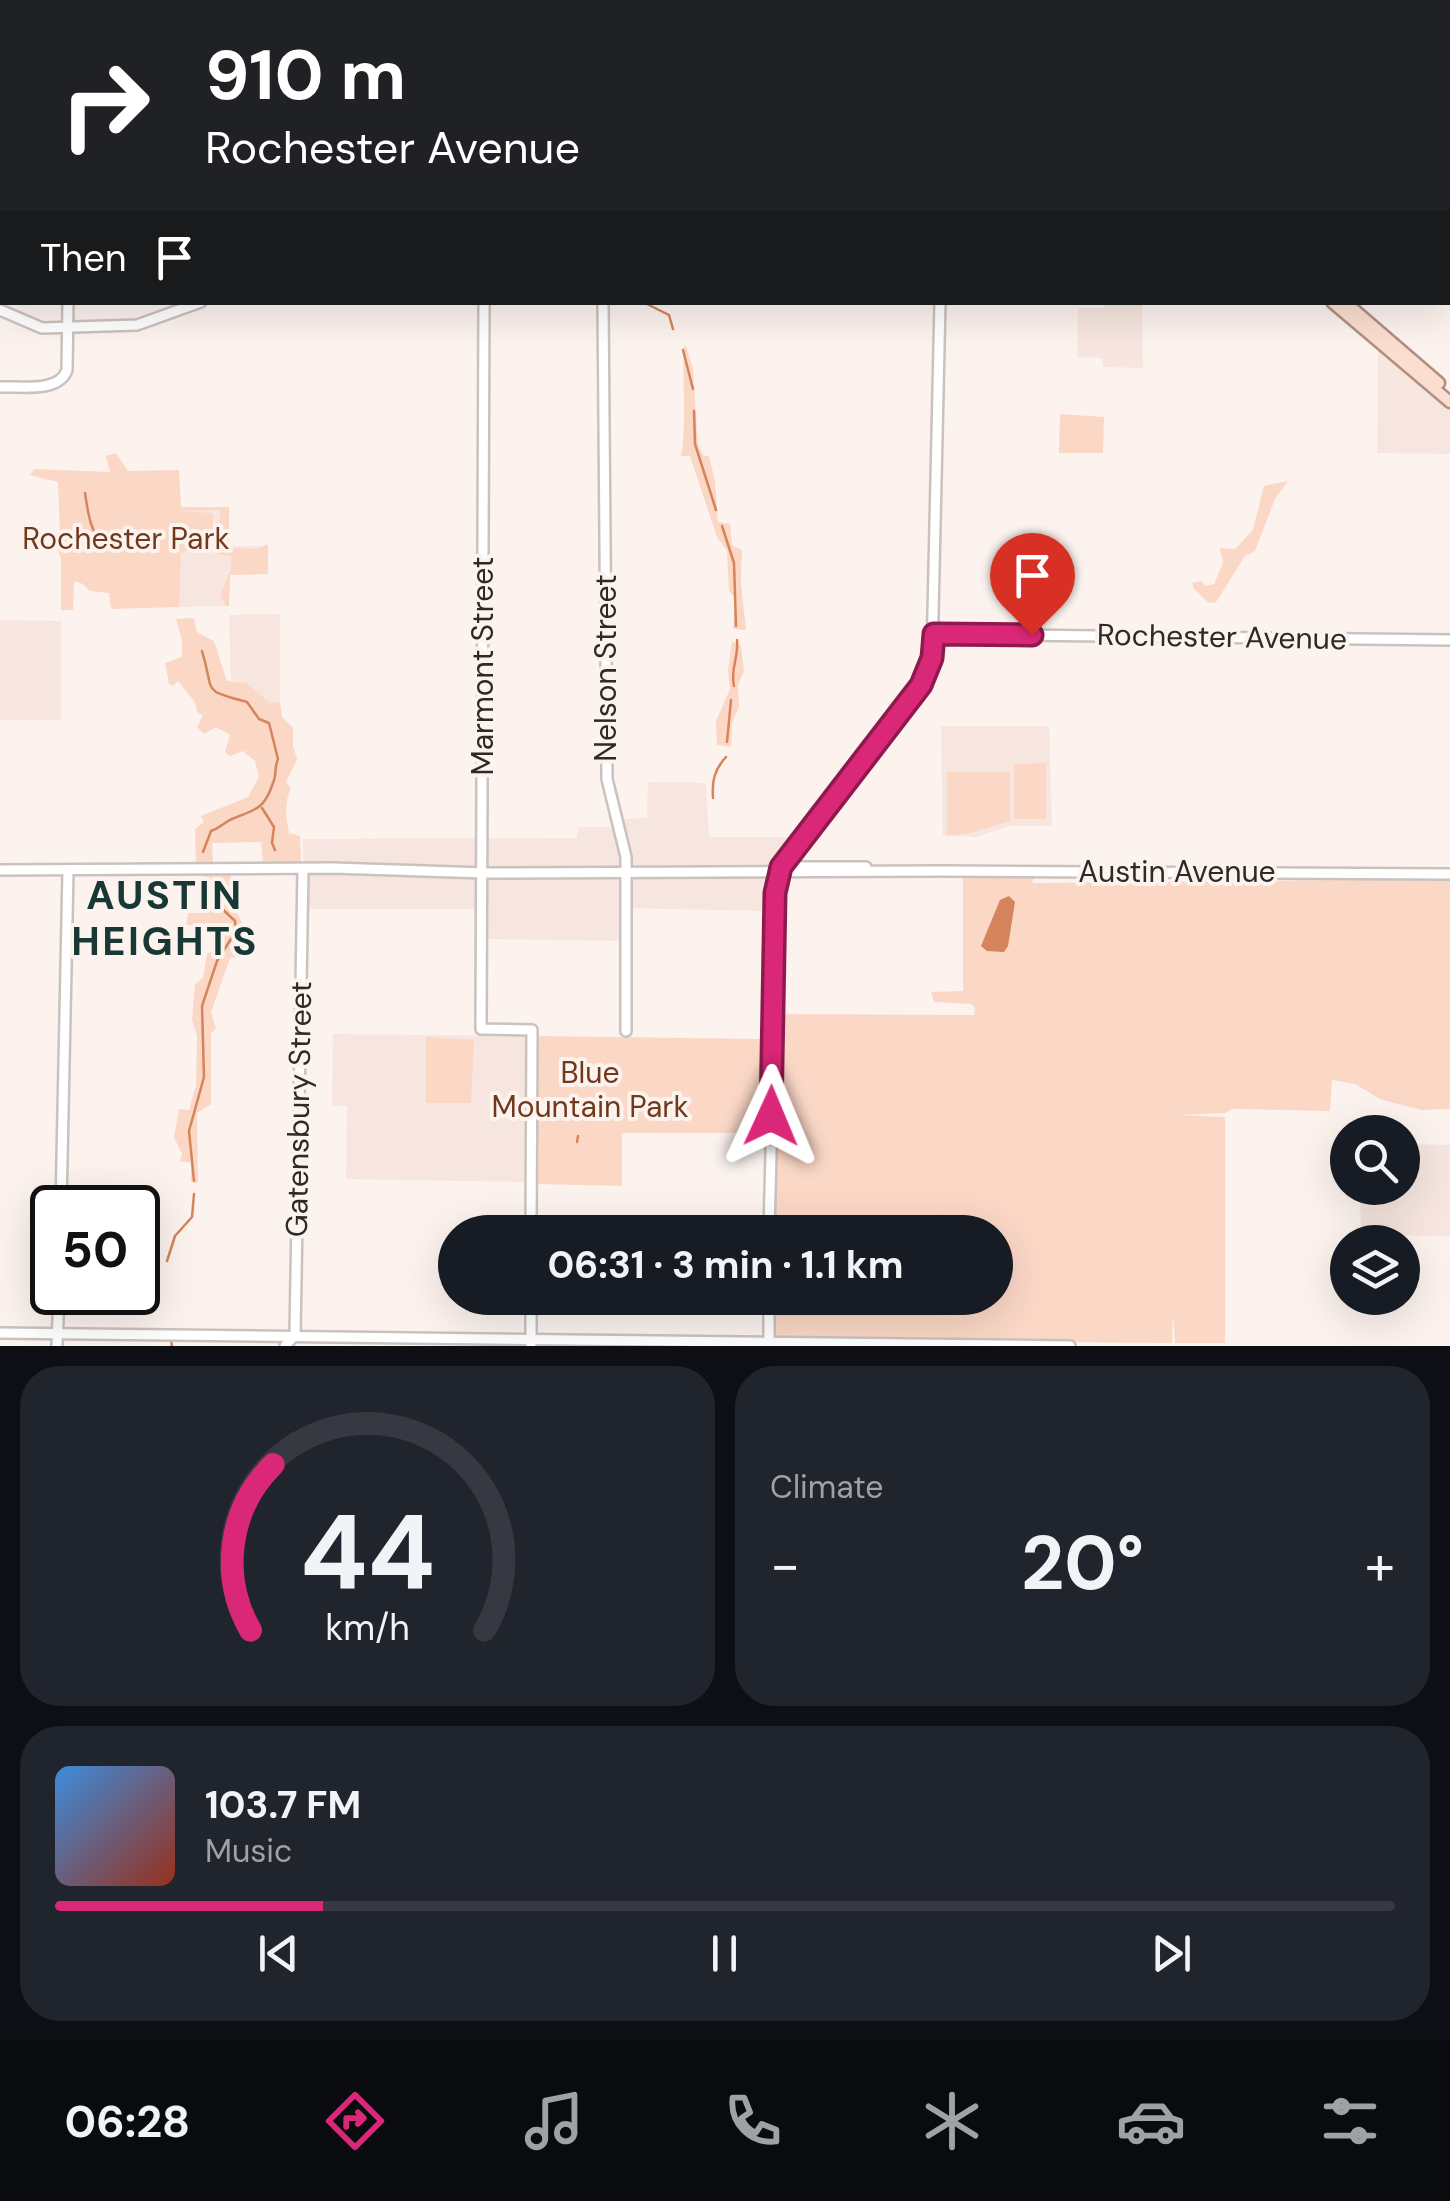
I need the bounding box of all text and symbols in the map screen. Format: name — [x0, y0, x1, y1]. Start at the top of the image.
text: 910 m — [205, 30, 406, 121]
icon: right — [40, 40, 170, 170]
text: Rochester Avenue — [205, 118, 580, 177]
icon: arrive — [147, 230, 202, 285]
text: Then — [40, 233, 127, 283]
park label: Rochester Park — [22, 519, 230, 558]
pin — [990, 533, 1075, 636]
icon: arrive — [1005, 548, 1060, 603]
street label: Marmont Street — [463, 556, 502, 776]
street label: Nelson Street — [586, 574, 625, 762]
street label: Rochester Avenue — [1097, 615, 1347, 658]
street label: Austin Avenue — [1078, 852, 1276, 891]
district label: AUSTIN HEIGHTS — [71, 869, 259, 967]
street label: Gatensbury Street — [277, 981, 320, 1237]
park label: Blue Mountain Park — [491, 1053, 689, 1126]
position arrow — [719, 1064, 823, 1168]
map controls — [1330, 1115, 1420, 1315]
button: search — [1330, 1115, 1420, 1205]
speed limit sign: 50 — [30, 1185, 160, 1315]
button: layers — [1330, 1225, 1420, 1315]
text: 06:31 · 3 min · 1.1 km — [548, 1240, 903, 1290]
text: Climate — [770, 1466, 884, 1508]
text: 44 — [300, 1485, 435, 1620]
text: 20° — [1021, 1515, 1144, 1612]
text: − — [770, 1529, 800, 1601]
text: + — [1365, 1529, 1395, 1601]
text: km/h — [325, 1605, 410, 1651]
text: 103.7 FM — [205, 1780, 361, 1830]
text: Music — [205, 1830, 292, 1872]
icon: previous — [251, 1926, 306, 1981]
icon: pause — [697, 1926, 752, 1981]
icon: next — [1144, 1926, 1199, 1981]
icon: directions — [320, 2086, 390, 2156]
icon: music — [519, 2086, 589, 2156]
icon: phone — [718, 2086, 788, 2156]
icon: climate — [917, 2086, 987, 2156]
icon: car — [1116, 2086, 1186, 2156]
icon: filters — [1315, 2086, 1385, 2156]
text: 06:28 — [65, 2092, 190, 2151]

